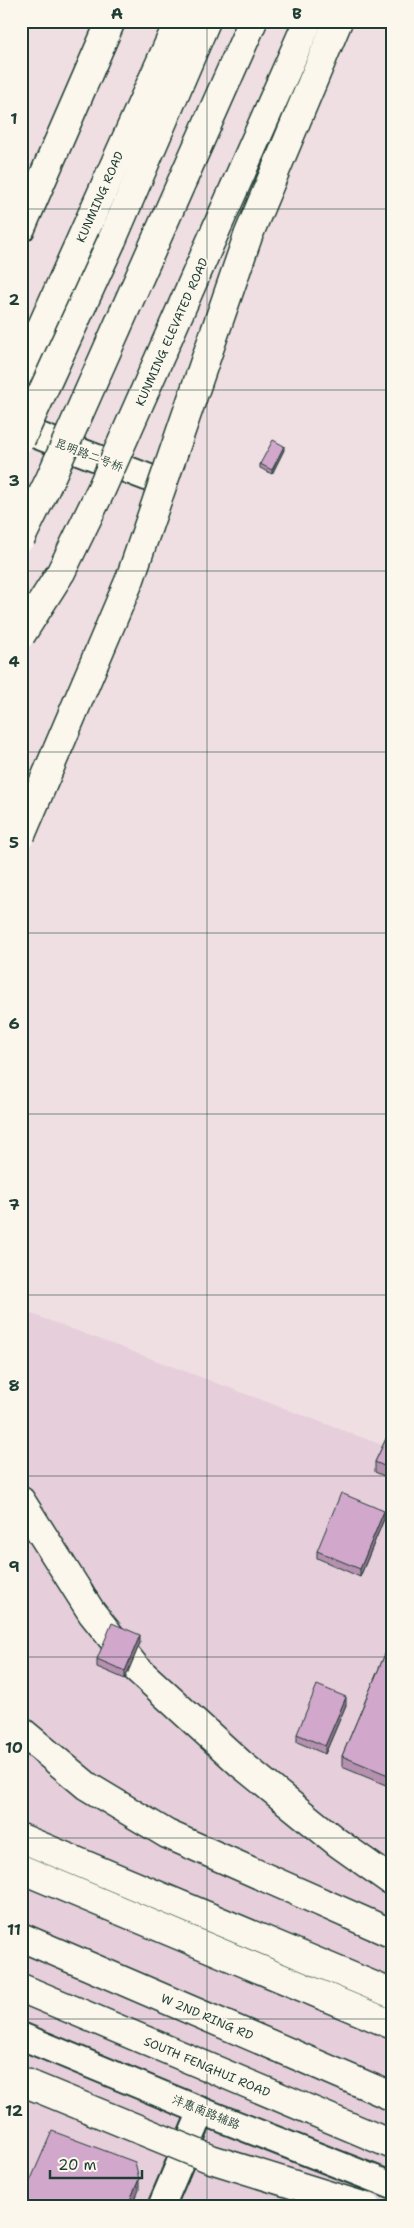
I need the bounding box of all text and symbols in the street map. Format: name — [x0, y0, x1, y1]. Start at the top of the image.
text: A — [111, 3, 123, 24]
text: B — [292, 3, 302, 24]
text: 1 — [10, 108, 18, 129]
street label: KUNMING ROAD — [73, 149, 127, 245]
street label: KUNMING ELEVATED ROAD — [132, 255, 212, 409]
text: 2 — [8, 289, 20, 310]
street label: 昆明路二号桥 — [53, 435, 126, 476]
text: 3 — [8, 470, 20, 491]
text: 4 — [8, 651, 20, 672]
text: 5 — [9, 832, 19, 853]
text: 6 — [8, 1013, 20, 1034]
text: 7 — [8, 1194, 20, 1215]
text: 8 — [8, 1375, 20, 1396]
text: 9 — [8, 1556, 20, 1577]
text: 10 — [5, 1737, 23, 1758]
text: 11 — [7, 1919, 21, 1940]
street label: W 2ND RING RD — [158, 1990, 256, 2044]
street label: SOUTH FENGHUI ROAD — [141, 2033, 273, 2101]
street label: 沣惠南路辅路 — [170, 2091, 242, 2133]
text: 12 — [5, 2100, 23, 2121]
scale bar — [50, 2148, 142, 2180]
text: 20 m — [58, 2155, 97, 2175]

